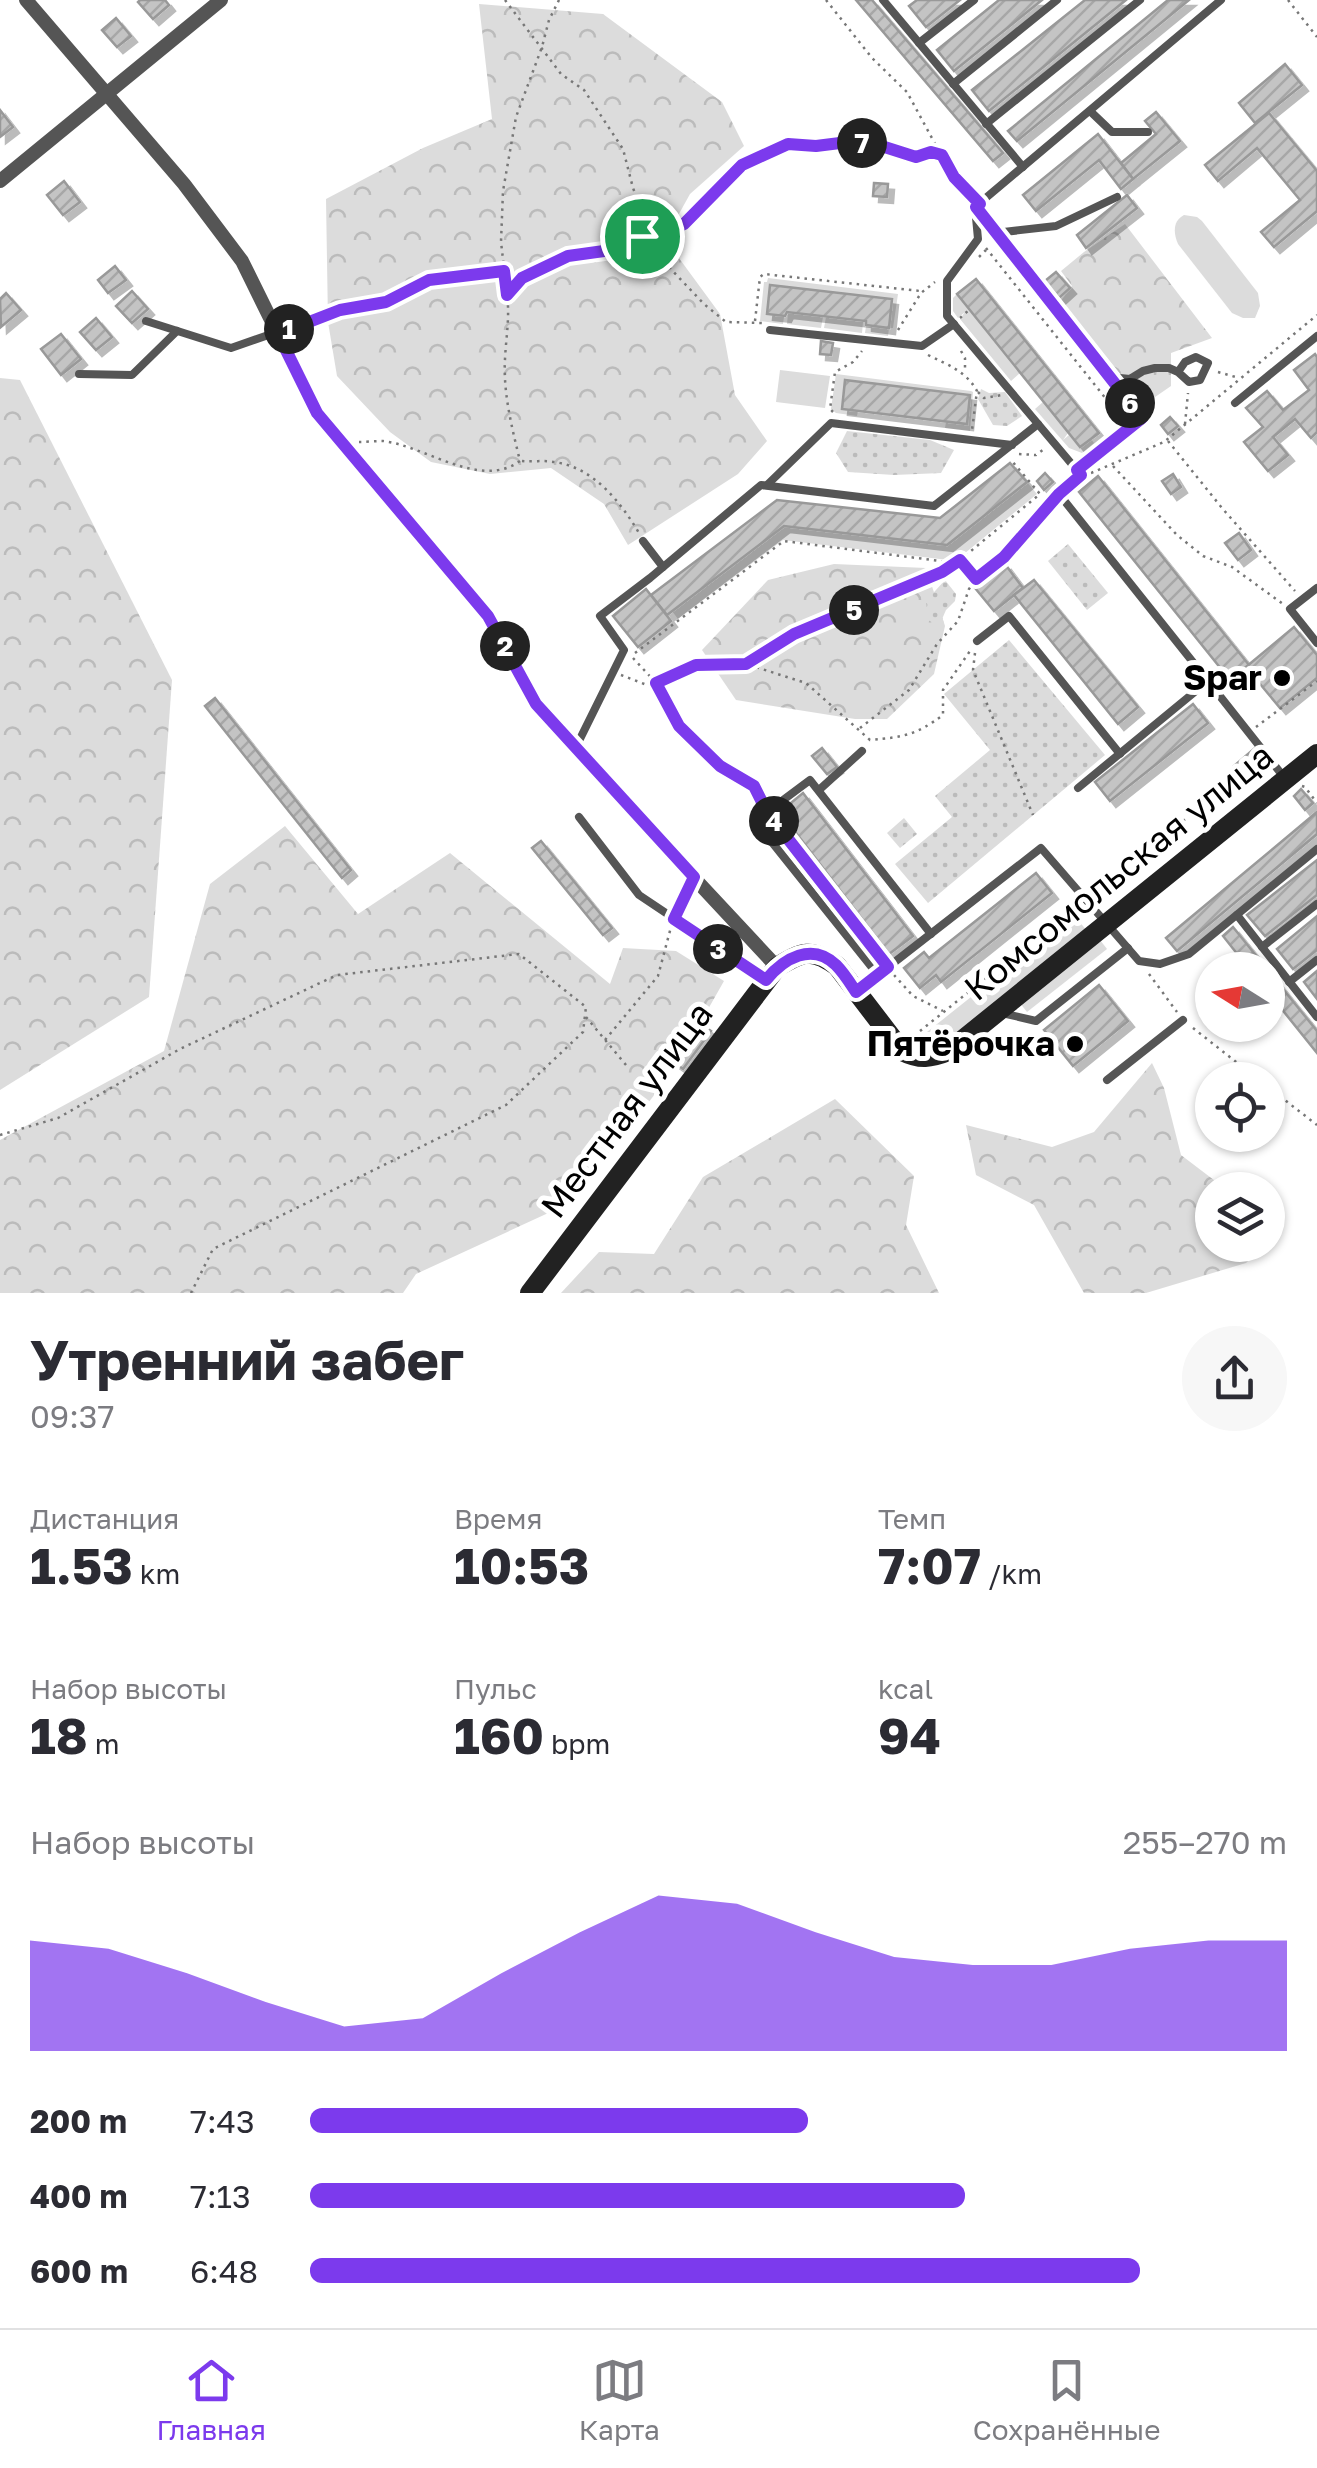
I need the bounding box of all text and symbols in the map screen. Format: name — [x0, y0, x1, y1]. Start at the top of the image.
pin: 7 — [837, 118, 887, 168]
text: 7 — [854, 126, 870, 159]
pin — [600, 194, 685, 279]
icon: arrive — [615, 209, 670, 264]
pin: 1 — [264, 304, 314, 354]
text: 1 — [282, 312, 296, 345]
pin: 6 — [1105, 378, 1155, 428]
text: 6 — [1121, 386, 1139, 419]
pin: 5 — [829, 585, 879, 635]
text: 5 — [845, 593, 863, 626]
pin: 2 — [480, 621, 530, 671]
text: 2 — [496, 629, 514, 662]
place label: Spar — [1183, 656, 1262, 698]
marker: Spar — [1271, 667, 1293, 689]
street label: Комсомольская улица — [956, 734, 1281, 1009]
pin: 4 — [749, 796, 799, 846]
text: 4 — [765, 804, 783, 837]
pin: 3 — [693, 924, 743, 974]
text: 3 — [709, 932, 727, 965]
north arrow — [1195, 952, 1285, 1042]
map controls — [1195, 952, 1285, 1262]
street label: Местная улица — [531, 993, 721, 1225]
place label: Пятёрочка — [867, 1022, 1055, 1064]
marker: Пятёрочка — [1064, 1033, 1086, 1055]
button: locate — [1195, 1062, 1285, 1152]
button: layers — [1195, 1172, 1285, 1262]
text: Утренний забег — [30, 1326, 464, 1392]
button: share — [1182, 1326, 1287, 1431]
text: 09:37 — [30, 1397, 114, 1435]
text: Дистанция — [30, 1502, 179, 1535]
text: Время — [454, 1502, 542, 1535]
text: Темп — [878, 1502, 946, 1535]
text: 1.53 — [30, 1535, 133, 1595]
text: 10:53 — [454, 1535, 589, 1595]
text: 7:07 — [878, 1535, 981, 1595]
text: km — [133, 1557, 180, 1590]
text: /km — [981, 1557, 1042, 1590]
text: Набор высоты — [30, 1672, 227, 1705]
text: Пульс — [454, 1672, 537, 1705]
text: kcal — [878, 1672, 933, 1705]
text: 18 — [30, 1705, 88, 1765]
text: 160 — [454, 1705, 544, 1765]
text: 94 — [878, 1705, 941, 1765]
text: m — [88, 1727, 120, 1760]
text: bpm — [544, 1727, 610, 1760]
text: Набор высоты — [30, 1823, 255, 1861]
text: 255–270 m — [1123, 1823, 1287, 1861]
text: 200 m — [30, 2102, 127, 2140]
text: 7:43 — [190, 2102, 255, 2140]
text: 400 m — [30, 2177, 128, 2215]
text: 7:13 — [190, 2177, 251, 2215]
text: 600 m — [30, 2252, 128, 2290]
text: 6:48 — [190, 2252, 258, 2290]
tab: Главная — [156, 2353, 266, 2446]
tab: Карта — [579, 2353, 660, 2446]
tab: Сохранённые — [973, 2353, 1161, 2446]

